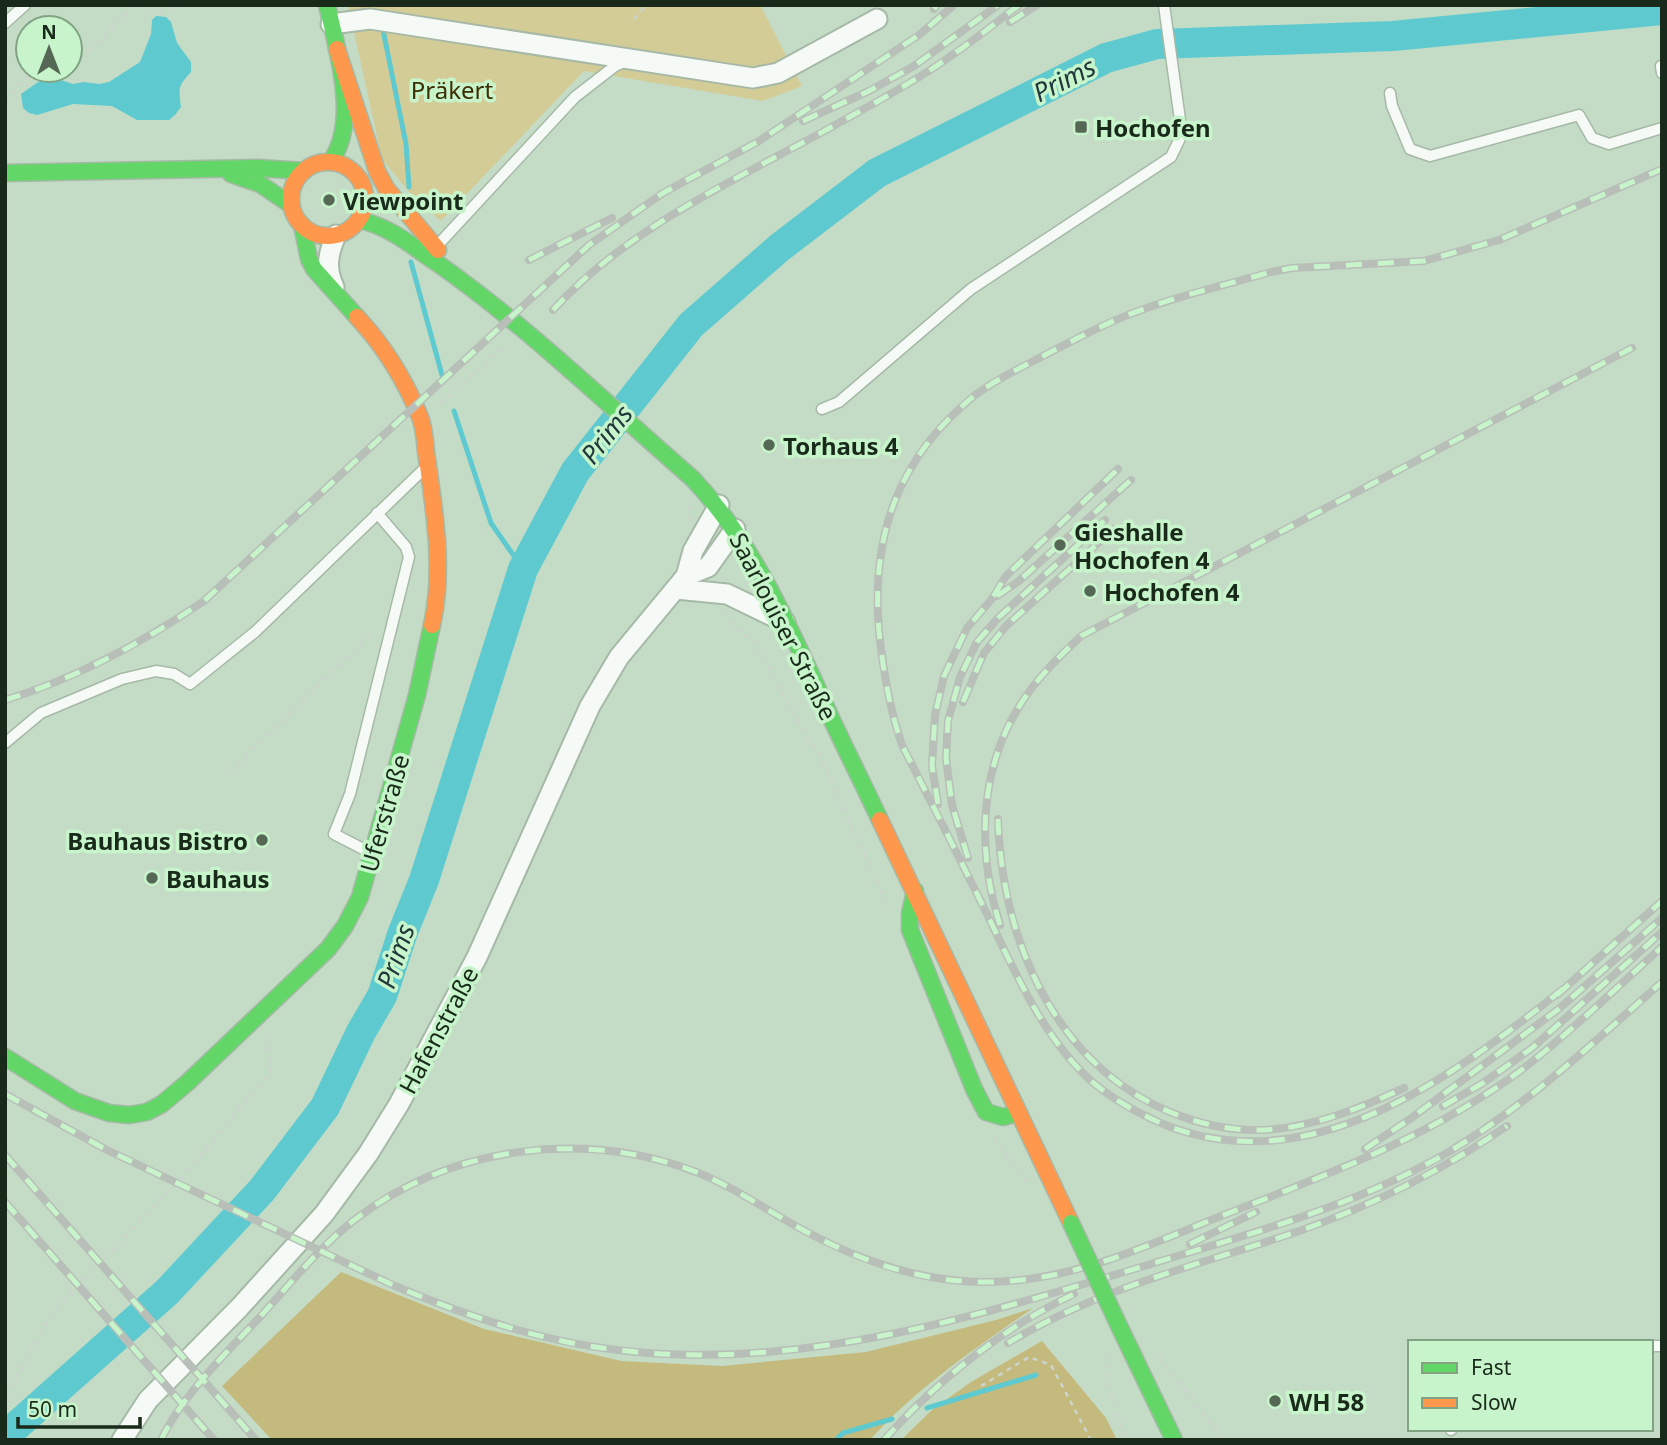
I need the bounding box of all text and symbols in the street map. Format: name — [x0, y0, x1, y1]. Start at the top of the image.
north arrow — [14, 14, 84, 84]
text: N — [41, 19, 57, 45]
water label: Prims — [1027, 48, 1101, 110]
park label: Präkert — [411, 73, 494, 106]
place label: Hochofen — [1095, 111, 1211, 144]
marker: Hochofen — [1073, 119, 1089, 135]
place label: Viewpoint — [343, 184, 464, 217]
marker: Viewpoint — [321, 192, 337, 208]
water label: Prims — [572, 397, 640, 471]
place label: Torhaus 4 — [783, 429, 899, 462]
marker: Torhaus 4 — [761, 437, 777, 453]
place label: Gieshalle Hochofen 4 — [1074, 515, 1210, 576]
street label: Saarlouiser Straße — [722, 527, 846, 725]
marker: Gieshalle Hochofen 4 — [1052, 537, 1068, 553]
place label: Hochofen 4 — [1104, 575, 1240, 608]
marker: Hochofen 4 — [1082, 583, 1098, 599]
street label: Uferstraße — [351, 750, 417, 876]
place label: Bauhaus Bistro — [67, 824, 248, 857]
marker: Bauhaus Bistro — [254, 832, 270, 848]
place label: Bauhaus — [166, 862, 270, 895]
marker: Bauhaus — [144, 870, 160, 886]
water label: Prims — [367, 919, 423, 993]
street label: Hafenstraße — [391, 961, 485, 1099]
legend — [1408, 1340, 1653, 1431]
text: Fast — [1471, 1353, 1512, 1381]
place label: WH 58 — [1289, 1385, 1364, 1418]
scale bar — [18, 1386, 140, 1430]
text: Slow — [1471, 1388, 1517, 1416]
marker: WH 58 — [1267, 1393, 1283, 1409]
text: 50 m — [28, 1395, 77, 1423]

